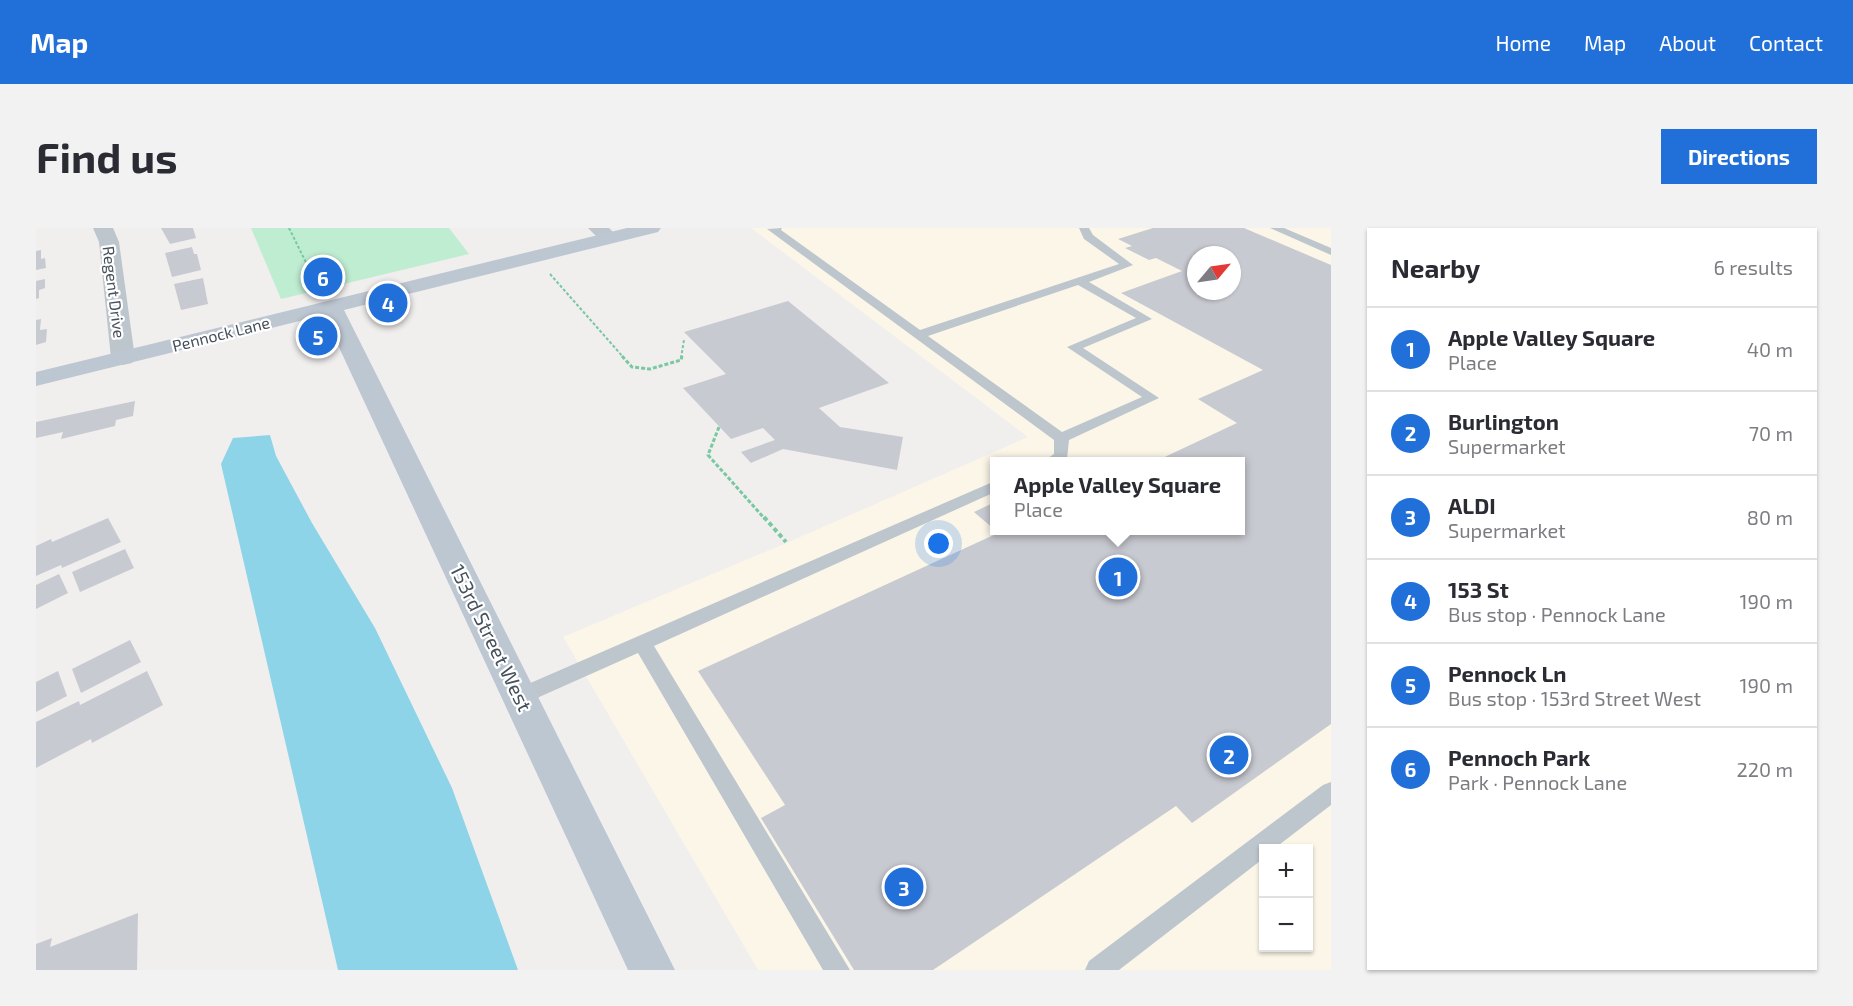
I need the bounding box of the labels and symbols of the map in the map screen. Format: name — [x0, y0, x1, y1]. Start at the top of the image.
street label: Regent Drive — [99, 245, 130, 339]
north arrow — [1187, 246, 1241, 300]
pin: 6 — [304, 254, 342, 300]
pin: 4 — [368, 280, 408, 326]
street label: Pennock Lane — [170, 312, 272, 355]
pin: 5 — [298, 314, 338, 358]
your location — [924, 529, 953, 558]
pin: 1 — [1098, 554, 1138, 600]
street label: 153rd Street West — [446, 560, 538, 715]
pin: 2 — [1210, 732, 1248, 778]
pin: 3 — [884, 864, 924, 910]

